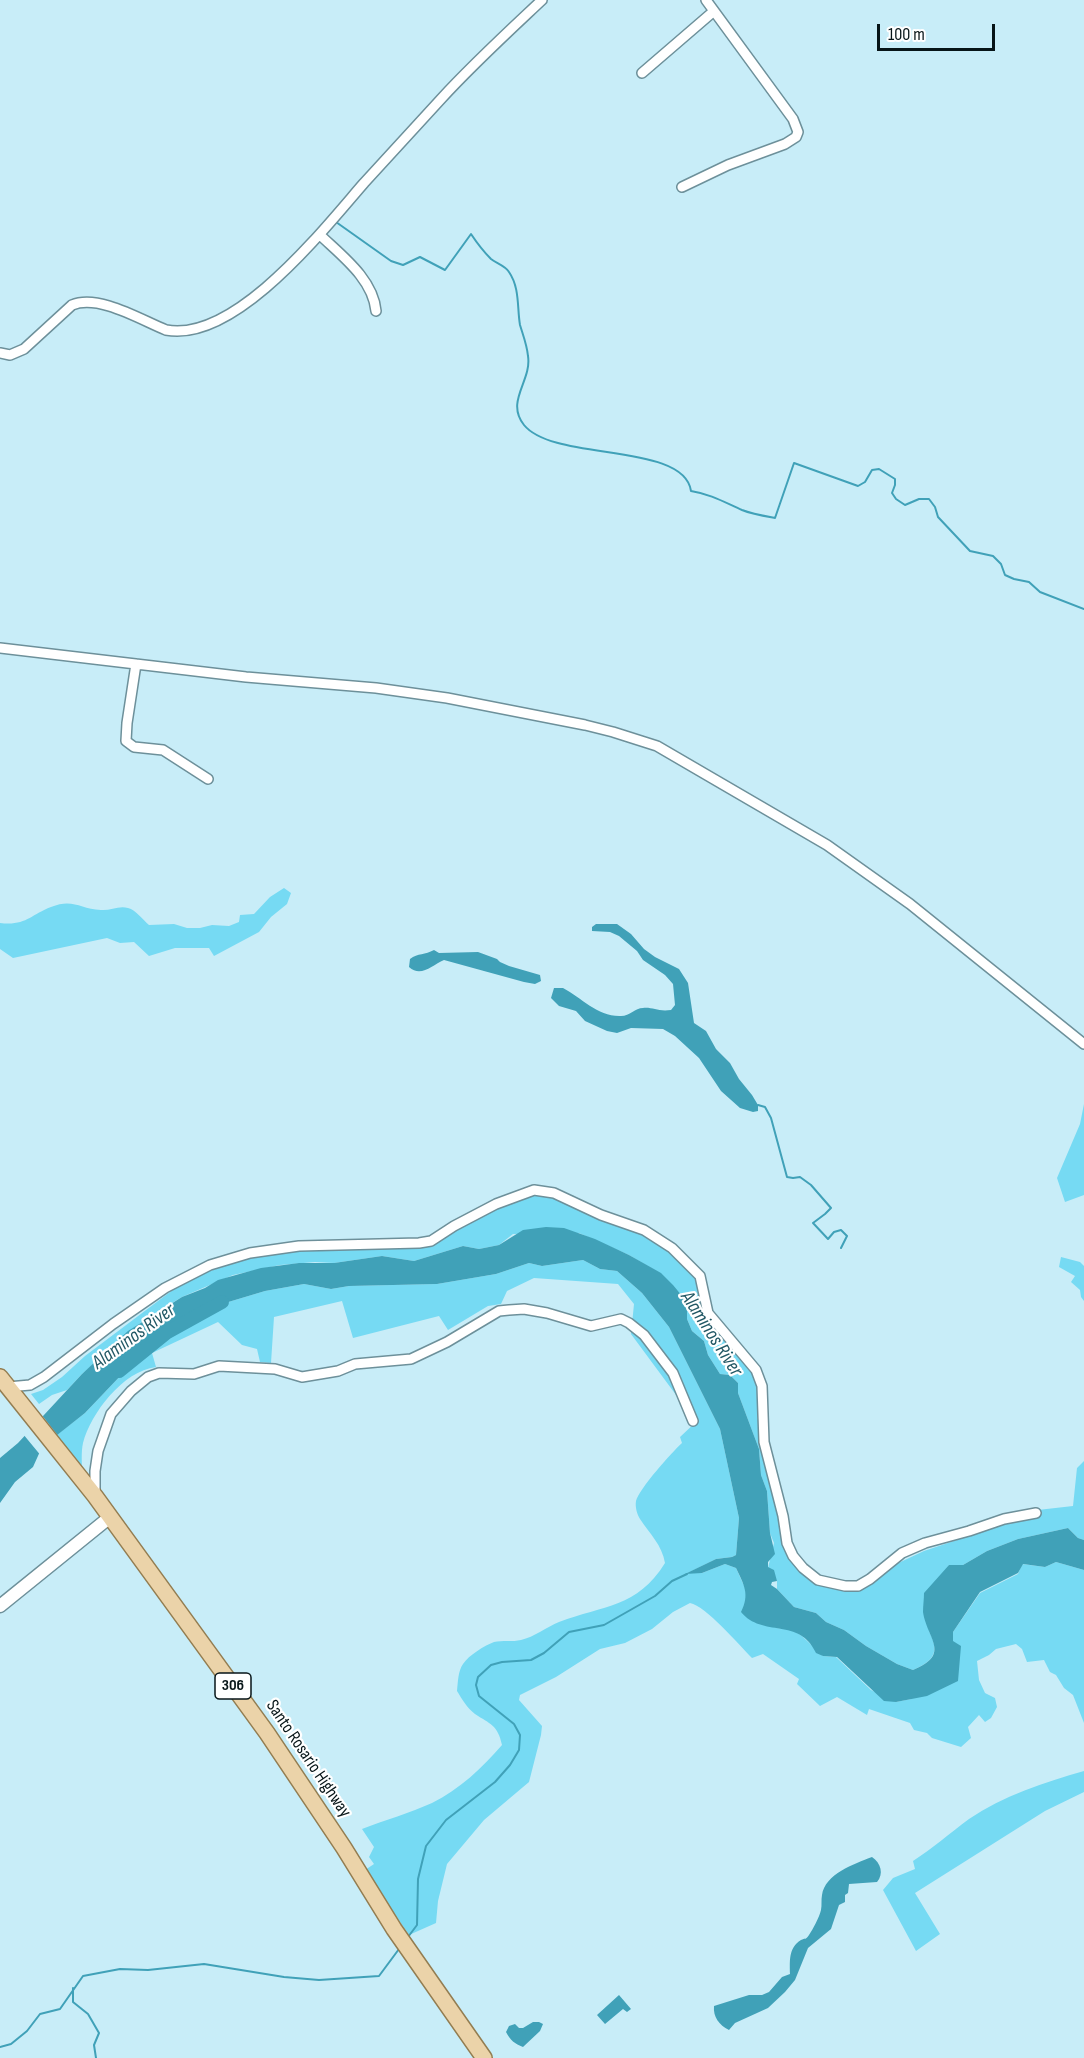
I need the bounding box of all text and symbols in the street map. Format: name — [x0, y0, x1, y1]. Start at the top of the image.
scale bar — [880, 12, 998, 50]
text: 100 m — [888, 24, 925, 45]
water label: Alaminos River — [675, 1287, 747, 1381]
water label: Alaminos River — [88, 1299, 180, 1375]
road number: 306 — [215, 1673, 251, 1699]
street label: Santo Rosario Highway — [261, 1696, 355, 1822]

